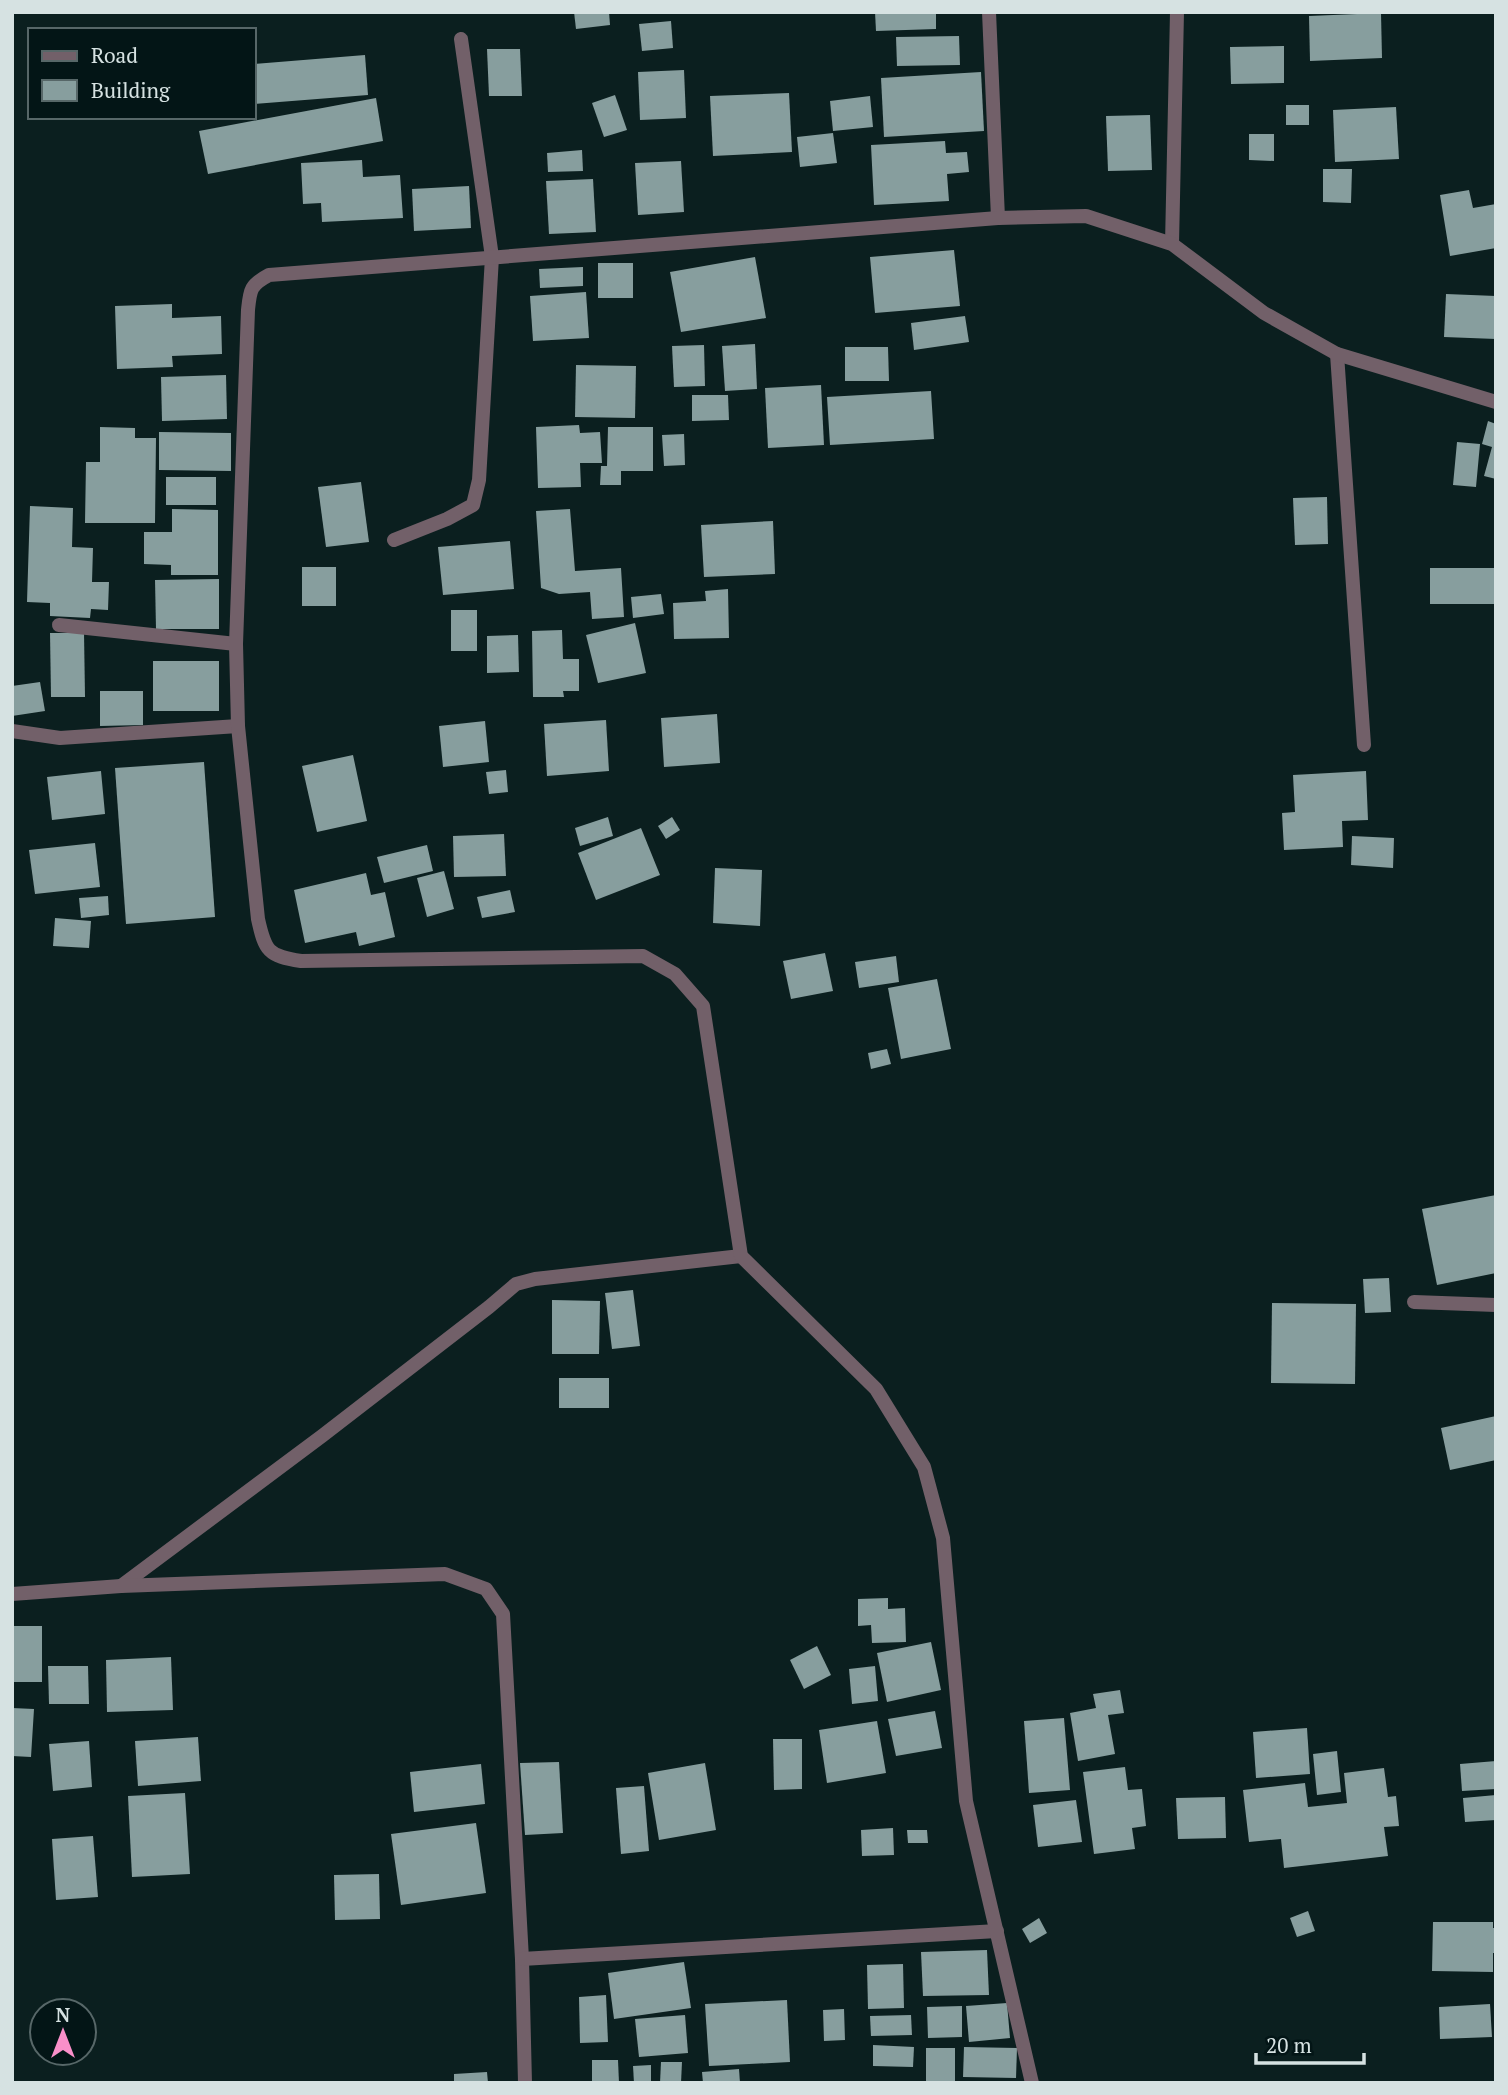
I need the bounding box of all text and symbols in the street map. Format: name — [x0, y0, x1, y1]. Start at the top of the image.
legend — [28, 28, 256, 119]
text: Road — [91, 41, 138, 69]
text: Building — [91, 76, 171, 104]
north arrow — [28, 1997, 98, 2067]
text: N — [56, 2002, 71, 2027]
scale bar — [1256, 2022, 1364, 2066]
text: 20 m — [1266, 2031, 1312, 2059]

